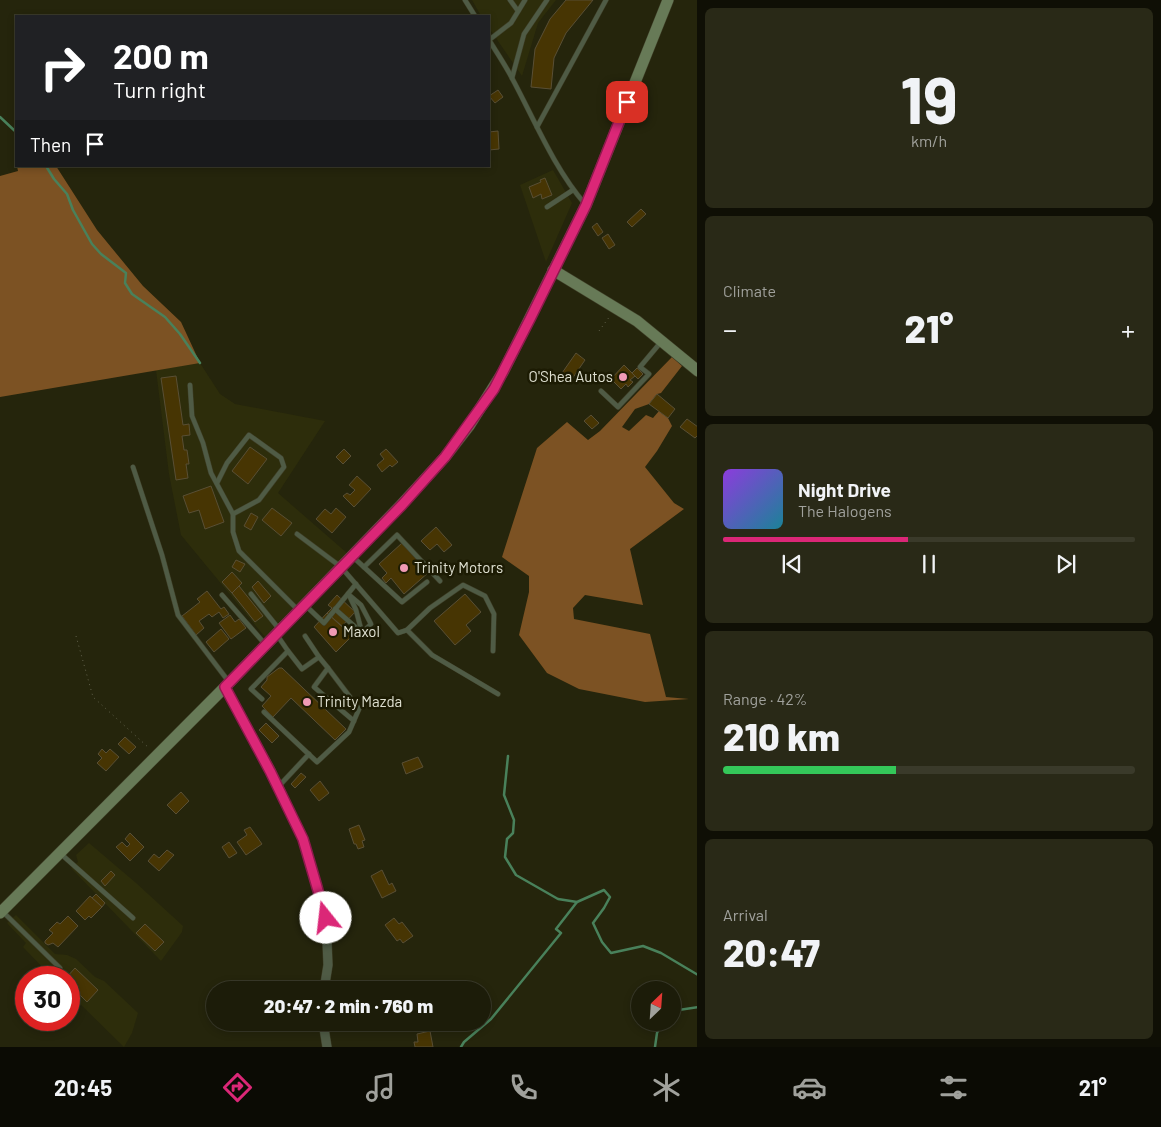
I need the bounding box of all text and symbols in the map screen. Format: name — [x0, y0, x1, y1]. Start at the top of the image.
text: 200 m — [113, 34, 209, 76]
icon: right — [30, 35, 95, 100]
text: 19 — [900, 59, 958, 137]
text: Turn right — [113, 76, 206, 102]
pin — [606, 81, 648, 123]
icon: arrive — [613, 88, 641, 116]
icon: arrive — [81, 130, 109, 158]
text: km/h — [911, 131, 947, 150]
text: Then — [30, 133, 71, 156]
text: Climate — [723, 281, 776, 300]
text: 21° — [904, 305, 954, 351]
text: − — [723, 312, 737, 346]
text: + — [1121, 312, 1135, 346]
place label: O'Shea Autos — [529, 367, 613, 385]
marker: O'Shea Autos — [617, 371, 629, 383]
text: Night Drive — [798, 478, 891, 501]
text: The Halogens — [798, 501, 892, 520]
icon: previous — [778, 550, 806, 578]
icon: pause — [915, 550, 943, 578]
icon: next — [1052, 550, 1080, 578]
place label: Trinity Motors — [414, 558, 503, 576]
marker: Trinity Motors — [398, 562, 410, 574]
place label: Maxol — [343, 622, 380, 640]
marker: Maxol — [327, 626, 339, 638]
text: Range · 42% — [723, 689, 807, 708]
place label: Trinity Mazda — [317, 692, 402, 710]
marker: Trinity Mazda — [301, 696, 313, 708]
text: 210 km — [723, 713, 840, 759]
position arrow — [299, 891, 351, 943]
text: Arrival — [723, 905, 768, 924]
text: 20:47 — [723, 929, 820, 975]
speed limit sign: 30 — [15, 966, 80, 1031]
north arrow — [631, 981, 681, 1031]
map controls — [631, 981, 681, 1031]
text: 20:47 · 2 min · 760 m — [264, 994, 433, 1017]
icon: directions — [220, 1070, 255, 1105]
icon: music — [363, 1070, 398, 1105]
icon: phone — [506, 1070, 541, 1105]
icon: climate — [649, 1070, 684, 1105]
icon: car — [792, 1070, 827, 1105]
icon: filters — [936, 1070, 971, 1105]
text: 20:45 — [54, 1074, 112, 1100]
text: 21° — [1079, 1074, 1107, 1100]

